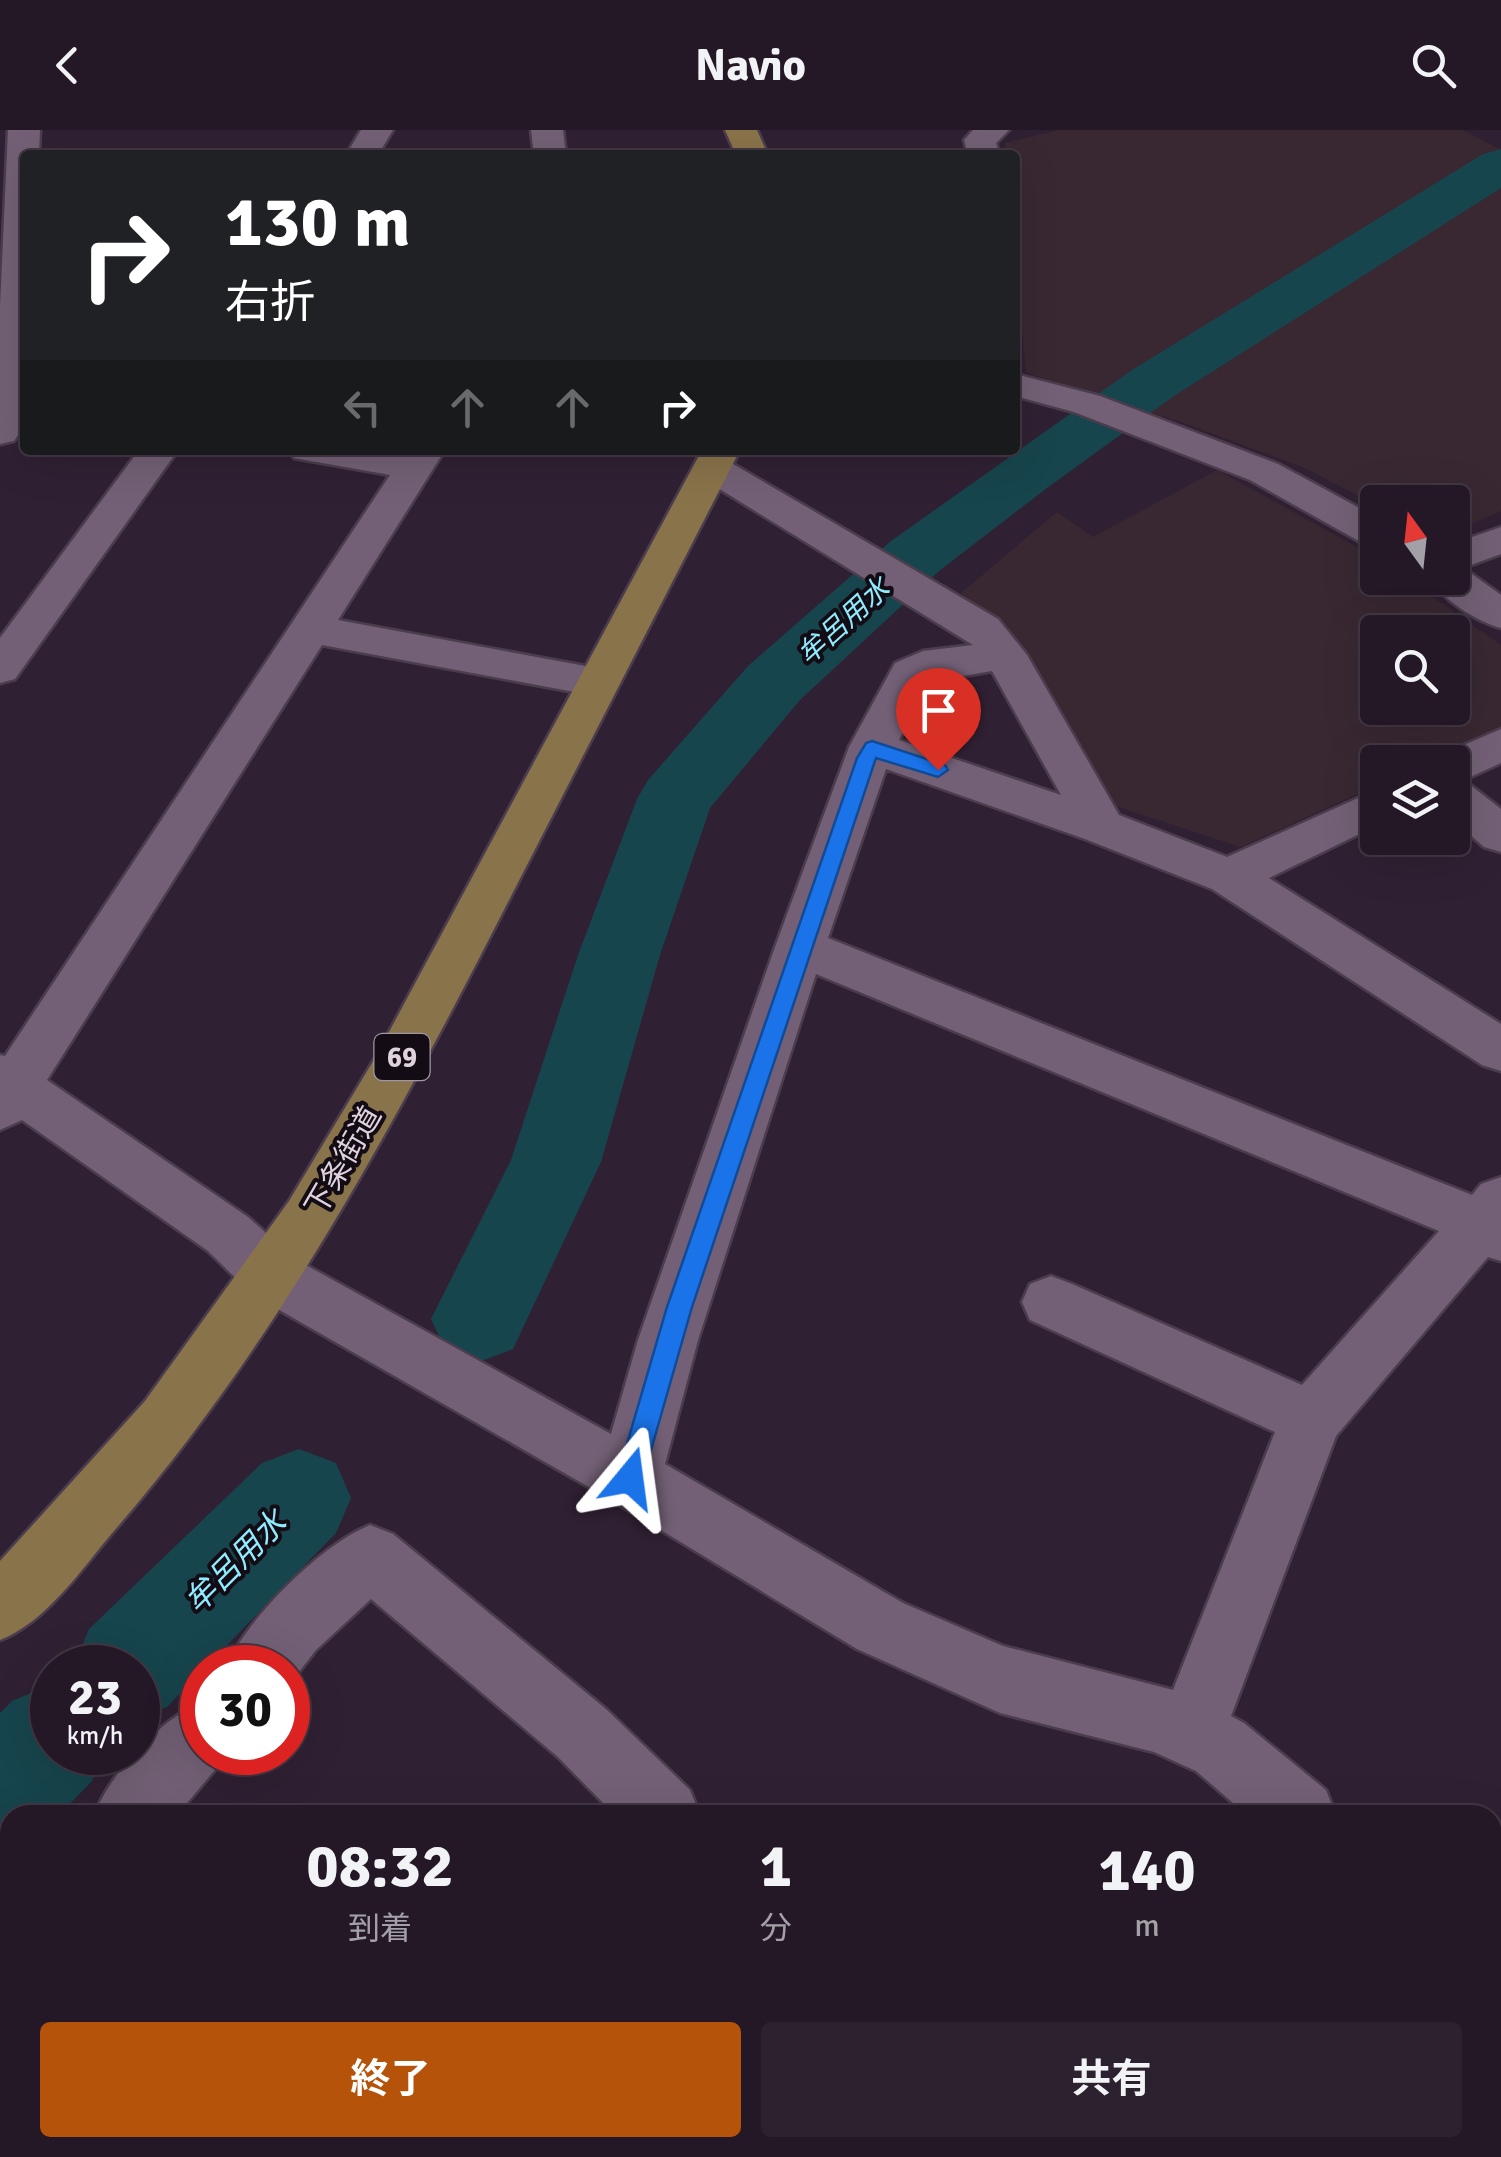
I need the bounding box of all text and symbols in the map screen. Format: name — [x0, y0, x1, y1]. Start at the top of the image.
icon: back — [40, 38, 95, 93]
text: Navio — [695, 38, 806, 93]
icon: search — [1406, 38, 1461, 93]
text: 130 m — [225, 179, 410, 265]
icon: right — [60, 190, 190, 320]
text: 右折 — [225, 275, 315, 330]
icon: left — [335, 380, 390, 435]
icon: ahead — [440, 380, 495, 435]
icon: ahead — [545, 380, 600, 435]
icon: right — [650, 380, 705, 435]
north arrow — [1360, 485, 1470, 595]
map controls — [1360, 485, 1470, 855]
water label: 牟呂用水 — [791, 570, 899, 672]
button: search — [1360, 615, 1470, 725]
pin — [896, 668, 981, 771]
icon: arrive — [911, 683, 966, 738]
button: layers — [1360, 745, 1470, 855]
road number: 69 — [374, 1034, 430, 1080]
street label: 下条街道 — [297, 1100, 389, 1222]
position arrow — [578, 1426, 682, 1530]
water label: 牟呂用水 — [176, 1501, 297, 1621]
speed limit sign: 30 — [180, 1645, 310, 1775]
text: 23 — [68, 1667, 122, 1729]
text: km/h — [67, 1720, 123, 1751]
text: 08:32 — [306, 1830, 454, 1904]
text: 1 — [760, 1830, 792, 1904]
text: 140 — [1098, 1834, 1196, 1908]
text: m — [1134, 1906, 1160, 1945]
text: 到着 — [348, 1909, 412, 1948]
text: 分 — [760, 1909, 792, 1948]
button: 終了 — [40, 2022, 741, 2137]
button: 共有 — [761, 2022, 1462, 2137]

